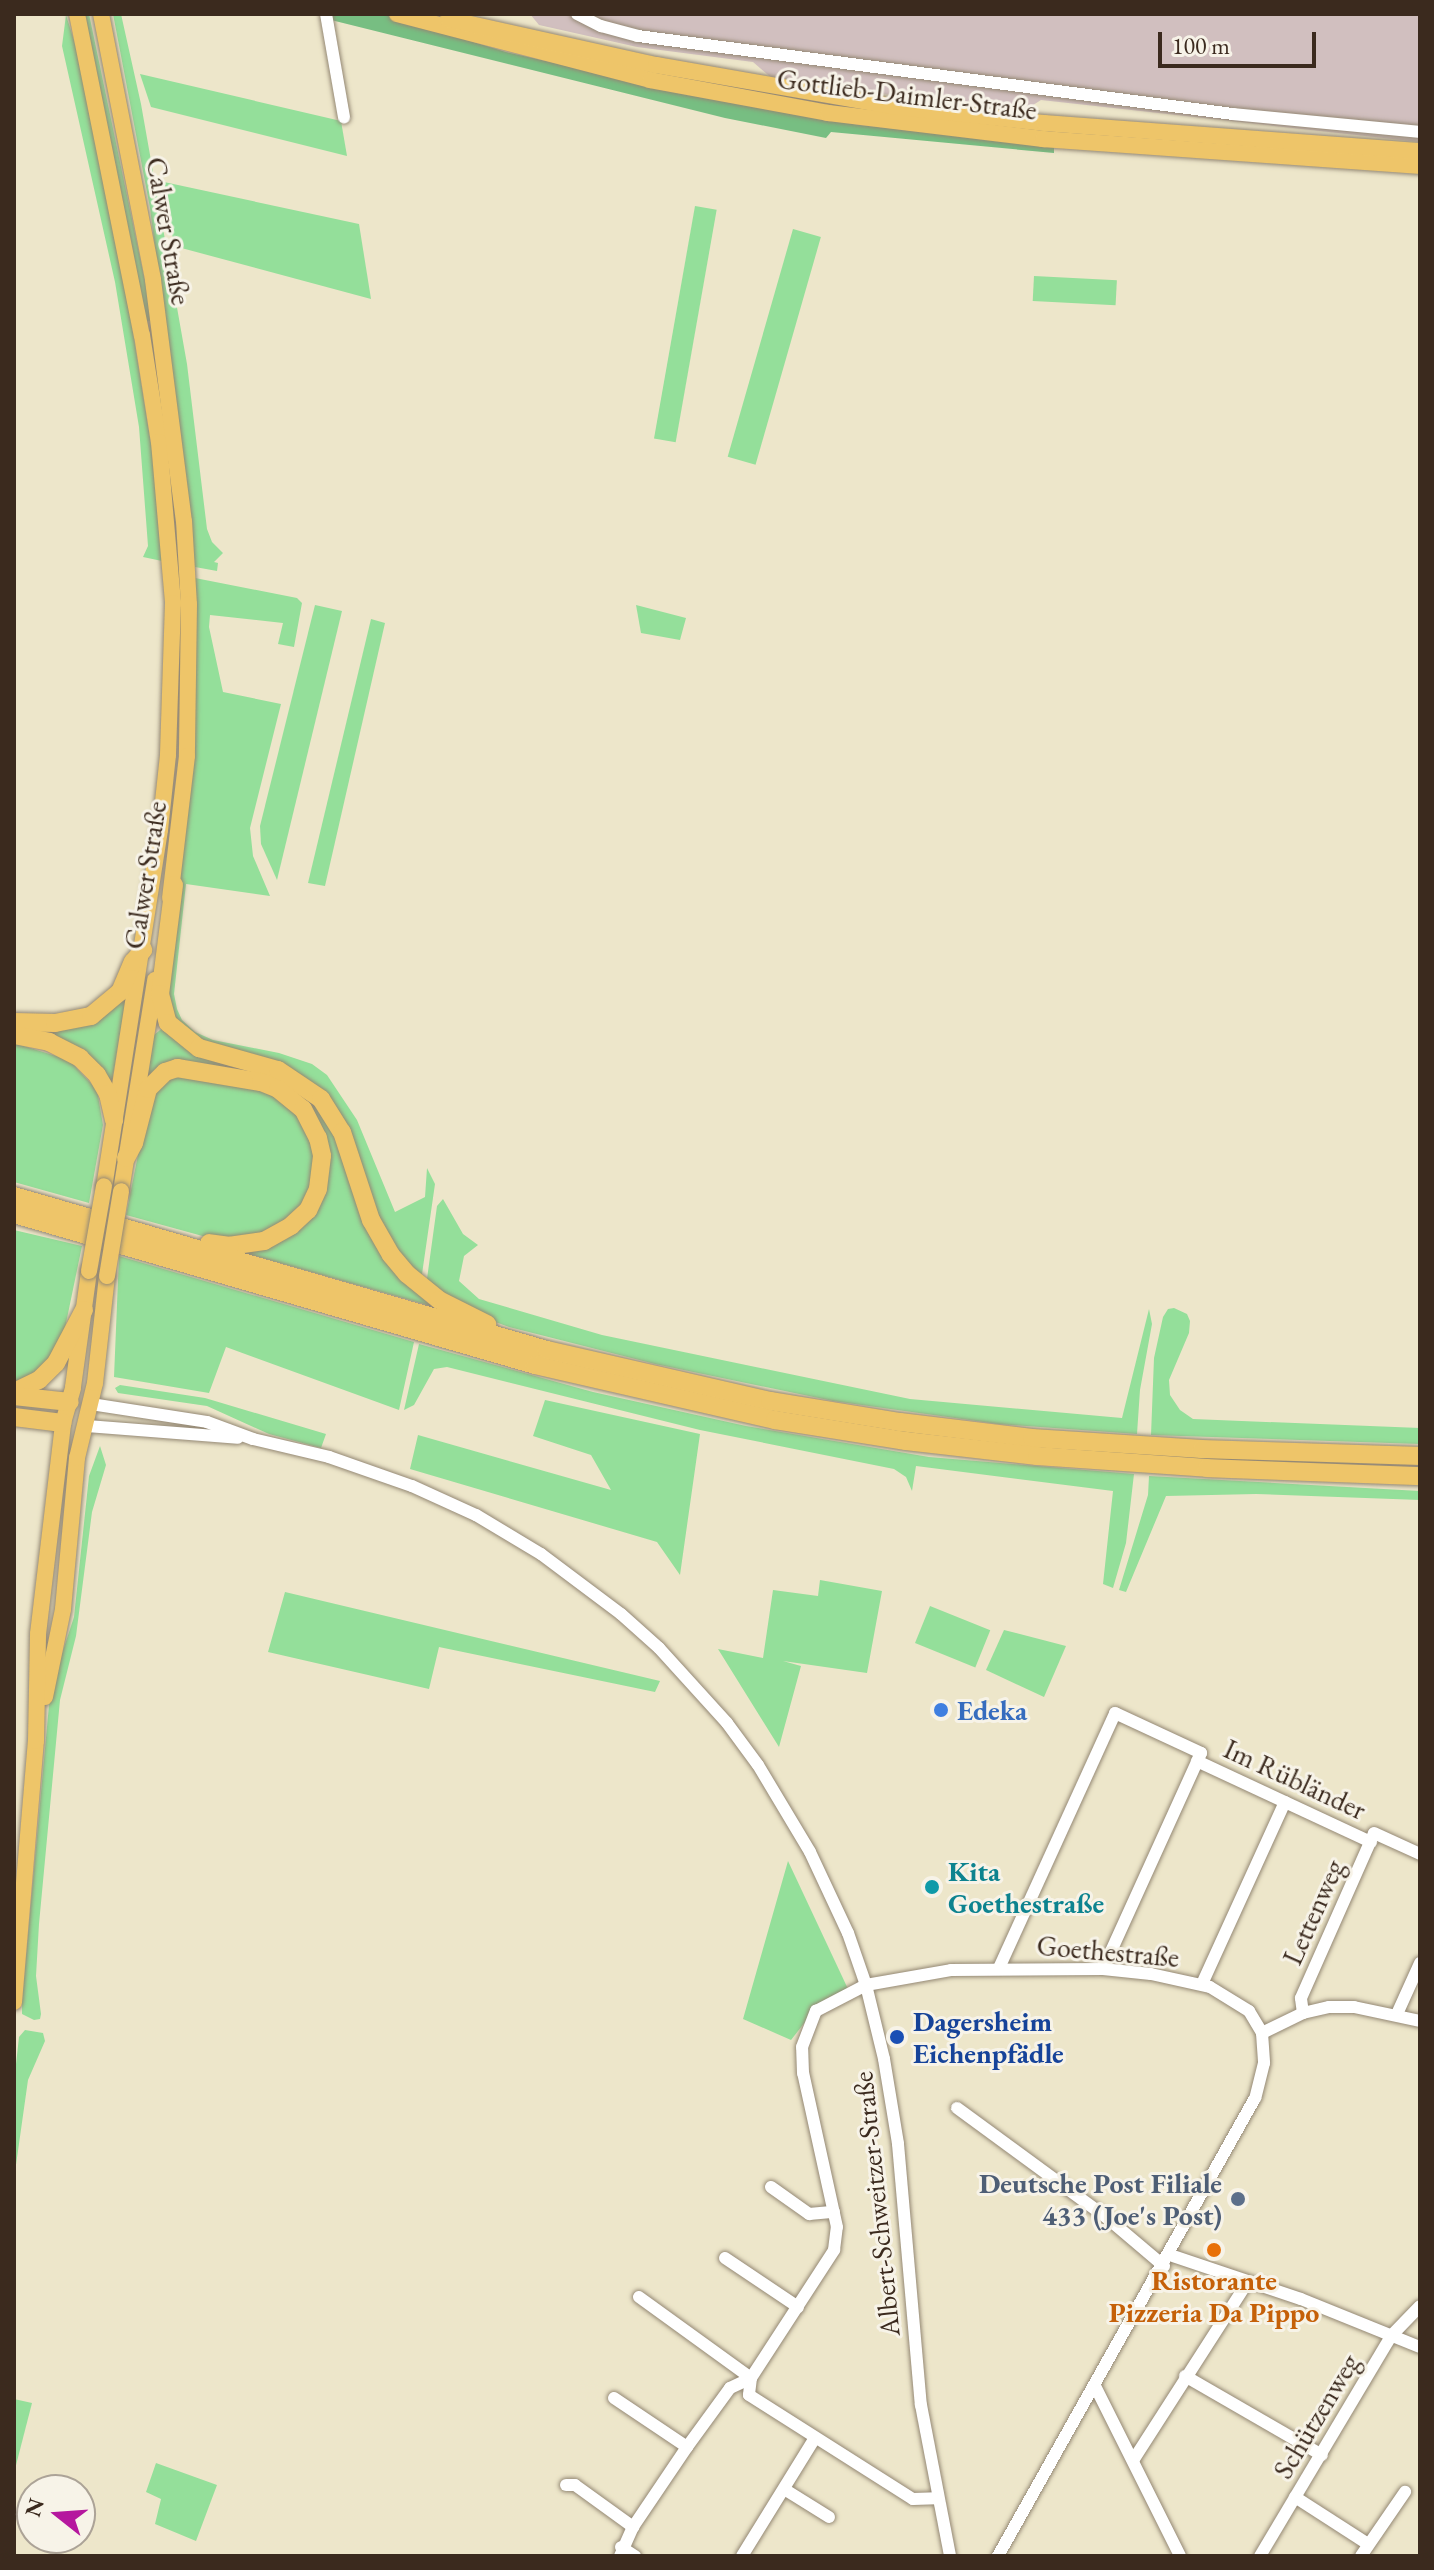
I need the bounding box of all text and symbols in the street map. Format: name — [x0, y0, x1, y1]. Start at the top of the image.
scale bar — [1162, 16, 1320, 66]
text: 100 m — [1172, 30, 1230, 61]
street label: Gottlieb-Daimler-Straße — [775, 61, 1039, 127]
street label: Calwer Straße — [139, 154, 199, 308]
street label: Calwer Straße — [117, 799, 173, 951]
place label: Edeka — [957, 1693, 1027, 1727]
marker: Edeka — [932, 1701, 950, 1719]
street label: Im Rübländer — [1219, 1731, 1371, 1827]
place label: Kita Goethestraße — [948, 1854, 1104, 1920]
street label: Lettenweg — [1275, 1854, 1351, 1970]
marker: Kita Goethestraße — [923, 1878, 941, 1896]
street label: Goethestraße — [1035, 1928, 1181, 1974]
place label: Dagersheim Eichenpfädle — [913, 2004, 1064, 2070]
marker: Dagersheim Eichenpfädle — [888, 2028, 906, 2046]
street label: Albert-Schweitzer-Straße — [845, 2070, 907, 2338]
place label: Deutsche Post Filiale 433 (Joe's Post) — [979, 2166, 1222, 2232]
marker: Deutsche Post Filiale 433 (Joe's Post) — [1229, 2190, 1247, 2208]
marker: Ristorante Pizzeria Da Pippo — [1205, 2241, 1223, 2259]
place label: Ristorante Pizzeria Da Pippo — [1109, 2263, 1319, 2329]
street label: Schützenweg — [1266, 2348, 1366, 2484]
north arrow — [16, 2474, 96, 2554]
text: N — [18, 2495, 51, 2520]

